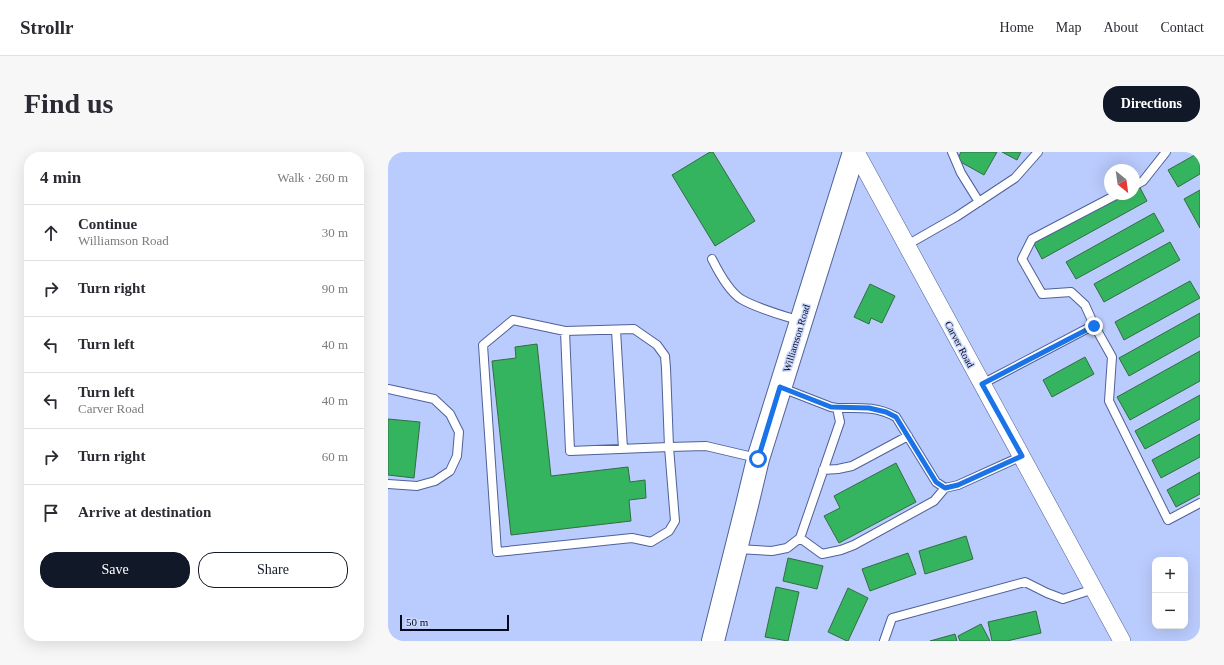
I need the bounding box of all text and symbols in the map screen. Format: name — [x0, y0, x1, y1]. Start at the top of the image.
text: Strollr — [20, 17, 73, 38]
text: Home — [1000, 20, 1034, 35]
text: Map — [1056, 20, 1081, 35]
text: About — [1103, 20, 1138, 35]
text: Contact — [1160, 20, 1204, 35]
button: Directions — [1103, 86, 1200, 122]
text: Find us — [24, 88, 114, 119]
north arrow — [1104, 164, 1140, 200]
text: 4 min — [40, 168, 81, 187]
text: Walk · 260 m — [277, 170, 348, 185]
text: Continue — [78, 216, 137, 232]
icon: ahead — [40, 222, 62, 244]
text: 30 m — [322, 225, 348, 240]
text: Williamson Road — [78, 233, 169, 248]
icon: right — [40, 278, 62, 300]
text: Turn right — [78, 280, 145, 296]
text: 90 m — [322, 281, 348, 296]
street label: Williamson Road — [781, 303, 812, 373]
route end — [1085, 317, 1103, 335]
street label: Carver Road — [943, 319, 976, 369]
icon: left — [40, 334, 62, 356]
text: Turn left — [78, 336, 135, 352]
text: 40 m — [322, 337, 348, 352]
text: Turn left — [78, 384, 135, 400]
icon: left — [40, 390, 62, 412]
text: 40 m — [322, 393, 348, 408]
text: Carver Road — [78, 401, 144, 416]
icon: right — [40, 446, 62, 468]
text: Turn right — [78, 448, 145, 464]
text: 60 m — [322, 449, 348, 464]
route start — [749, 450, 767, 468]
icon: arrive — [40, 502, 62, 524]
text: Arrive at destination — [78, 504, 211, 520]
button: Save — [40, 552, 190, 588]
button: Share — [198, 552, 348, 588]
map controls — [1152, 557, 1188, 629]
button: + — [1152, 557, 1188, 593]
button: − — [1152, 593, 1188, 629]
scale bar — [400, 613, 509, 632]
text: 50 m — [406, 616, 428, 628]

